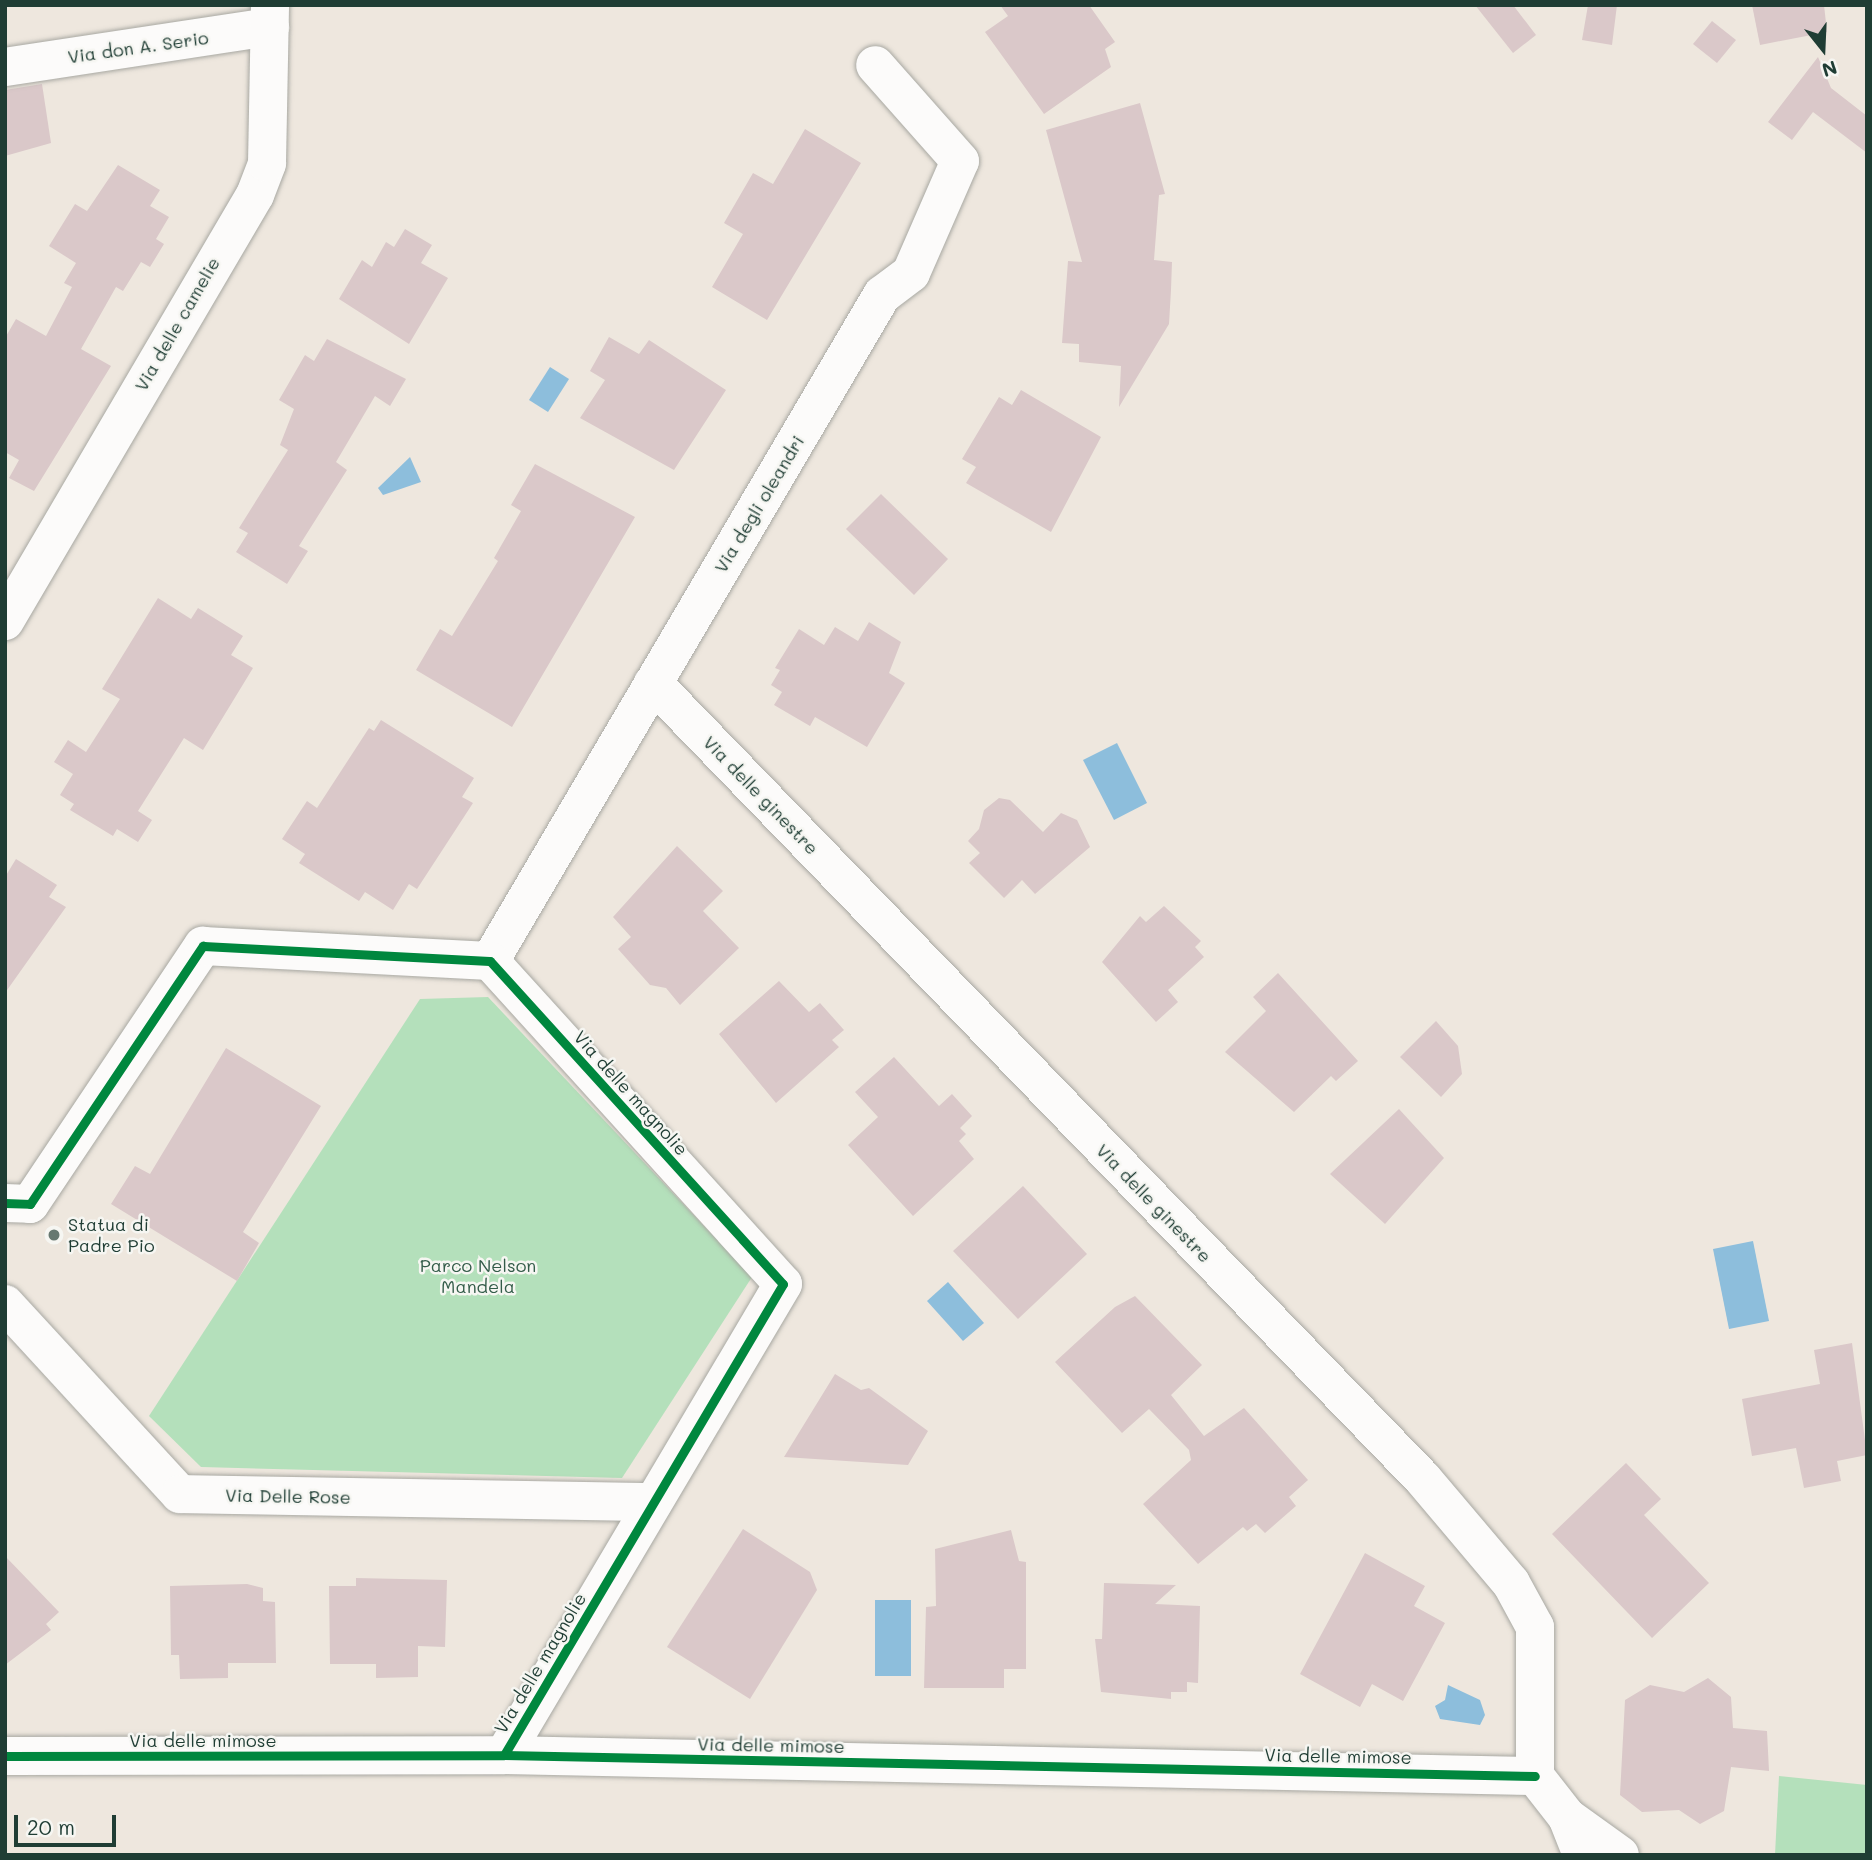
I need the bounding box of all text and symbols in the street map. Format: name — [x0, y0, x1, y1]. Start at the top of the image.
north arrow — [1788, 14, 1858, 84]
street label: Via don A. Serio — [66, 26, 210, 68]
text: N — [1819, 55, 1840, 84]
street label: Via delle camelie — [130, 253, 224, 395]
street label: Via degli oleandri — [709, 431, 809, 577]
street label: Via delle ginestre — [699, 731, 823, 859]
street label: Via delle magnolie — [569, 1026, 693, 1160]
street label: Via delle ginestre — [1092, 1139, 1216, 1267]
place label: Statua di Padre Pio — [68, 1214, 155, 1256]
marker: Statua di Padre Pio — [46, 1227, 62, 1243]
park label: Parco Nelson Mandela — [420, 1255, 536, 1298]
street label: Via Delle Rose — [225, 1484, 351, 1508]
street label: Via delle magnolie — [489, 1589, 591, 1737]
street label: Via delle mimose — [129, 1729, 277, 1751]
street label: Via delle mimose — [697, 1733, 845, 1757]
street label: Via delle mimose — [1264, 1744, 1412, 1768]
scale bar — [18, 1800, 119, 1844]
text: 20 m — [27, 1813, 75, 1840]

